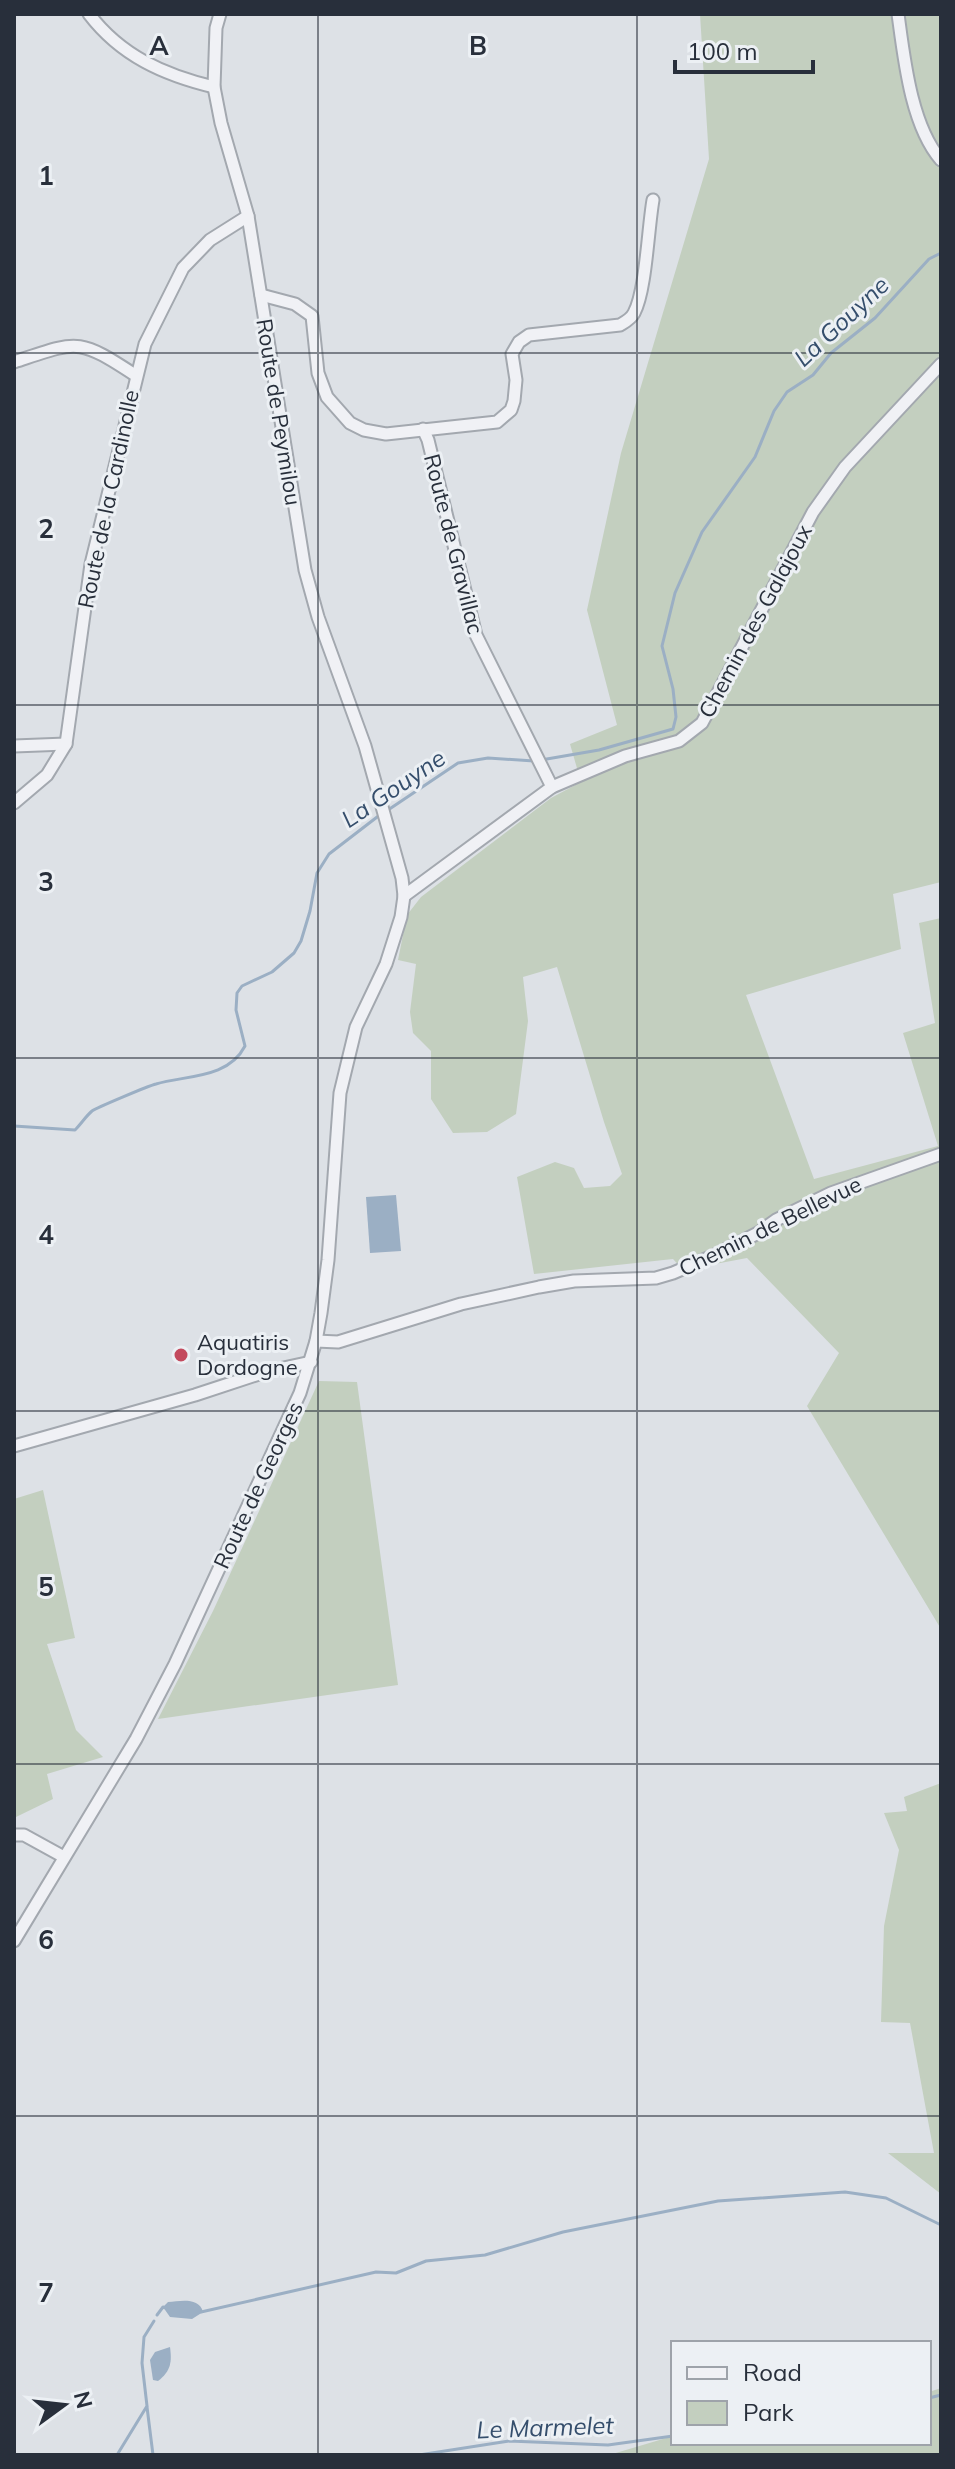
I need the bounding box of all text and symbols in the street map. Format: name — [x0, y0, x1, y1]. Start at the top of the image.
scale bar — [675, 24, 813, 74]
text: A — [149, 29, 169, 62]
text: B — [469, 29, 487, 62]
text: 100 m — [687, 36, 758, 66]
text: 1 — [38, 159, 54, 192]
water label: La Gouyne — [787, 270, 895, 372]
street label: Route de Peymilou — [250, 317, 308, 507]
street label: Route de la Cardinolle — [71, 387, 145, 611]
street label: Route de Gravillac — [418, 451, 490, 637]
text: 2 — [38, 512, 54, 545]
street label: Chemin des Galajoux — [692, 519, 818, 722]
water label: La Gouyne — [335, 742, 451, 834]
text: 3 — [38, 865, 54, 898]
street label: Chemin de Bellevue — [674, 1170, 866, 1282]
text: 4 — [38, 1218, 54, 1251]
place label: Aquatiris Dordogne — [197, 1328, 298, 1381]
marker: Aquatiris Dordogne — [172, 1346, 190, 1364]
street label: Route de Georges — [207, 1397, 309, 1573]
text: 5 — [38, 1570, 54, 1603]
text: 6 — [38, 1923, 54, 1956]
text: 7 — [38, 2276, 54, 2309]
legend — [671, 2341, 931, 2445]
text: Road — [743, 2357, 802, 2387]
north arrow — [24, 2365, 104, 2445]
text: N — [68, 2388, 99, 2411]
text: Park — [743, 2397, 794, 2427]
water label: Le Marmelet — [476, 2410, 615, 2444]

